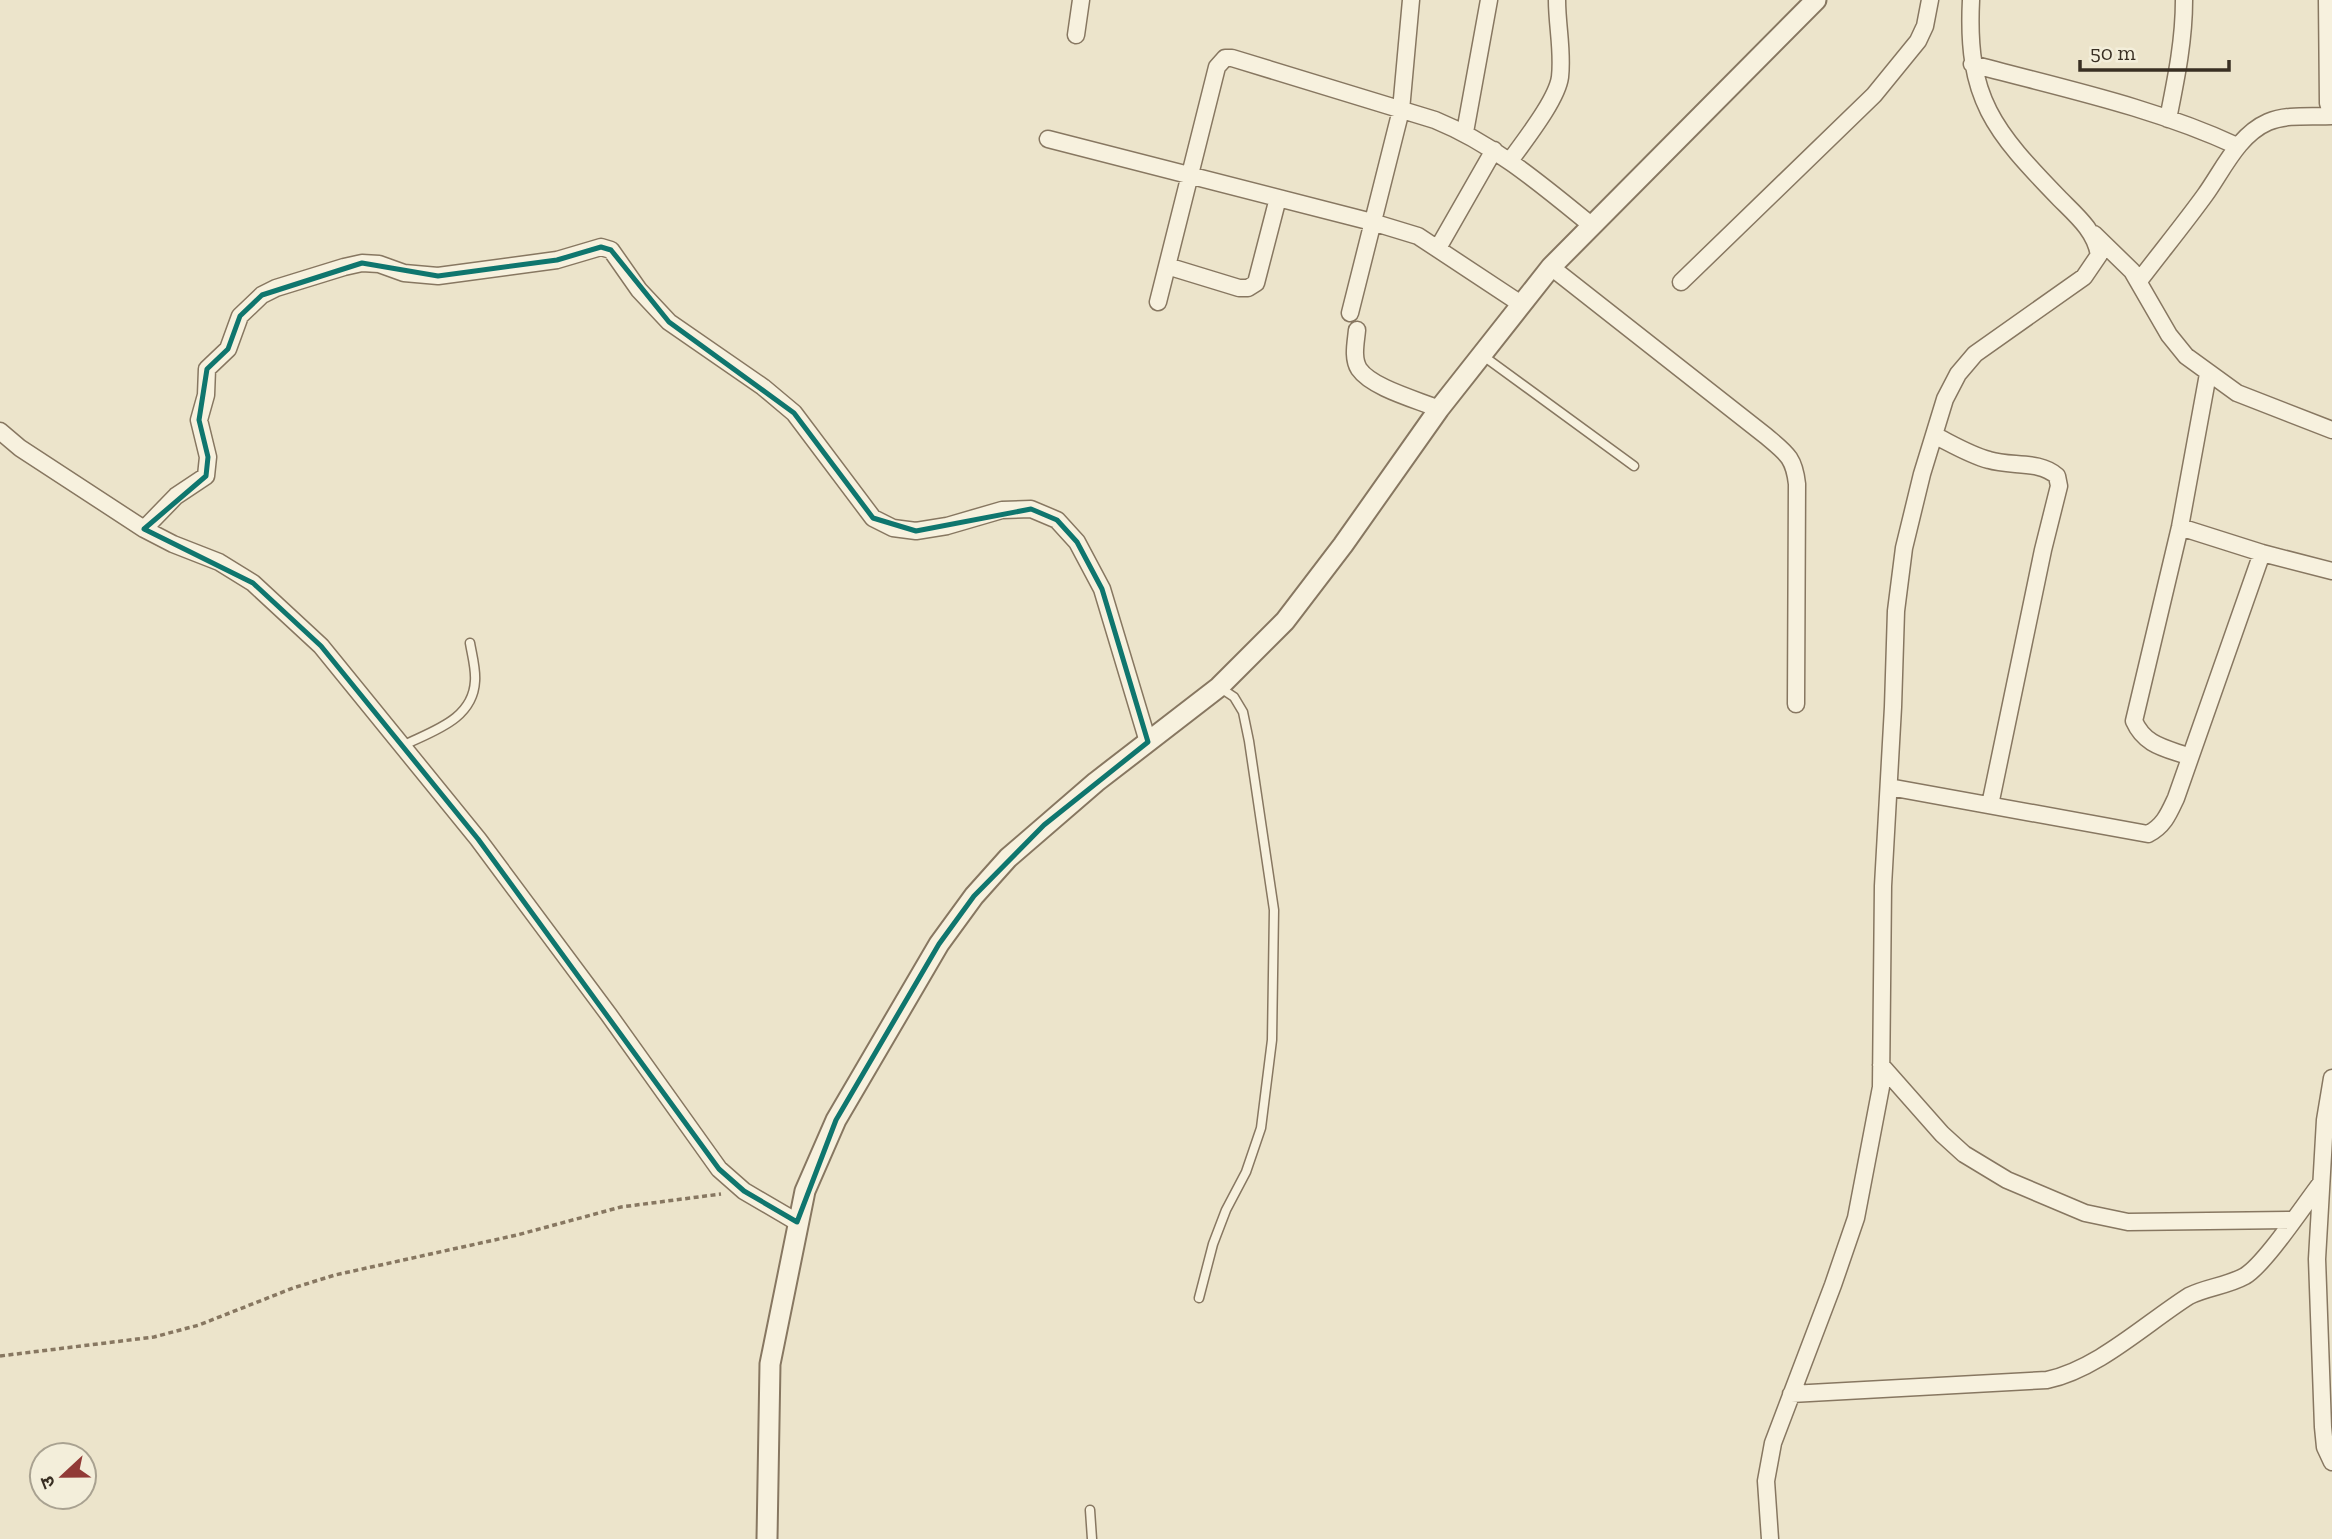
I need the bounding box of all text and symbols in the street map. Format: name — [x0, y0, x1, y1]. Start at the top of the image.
scale bar — [2080, 28, 2229, 72]
text: 50 m — [2090, 40, 2136, 65]
north arrow — [28, 1441, 98, 1511]
text: उ — [35, 1472, 60, 1492]

